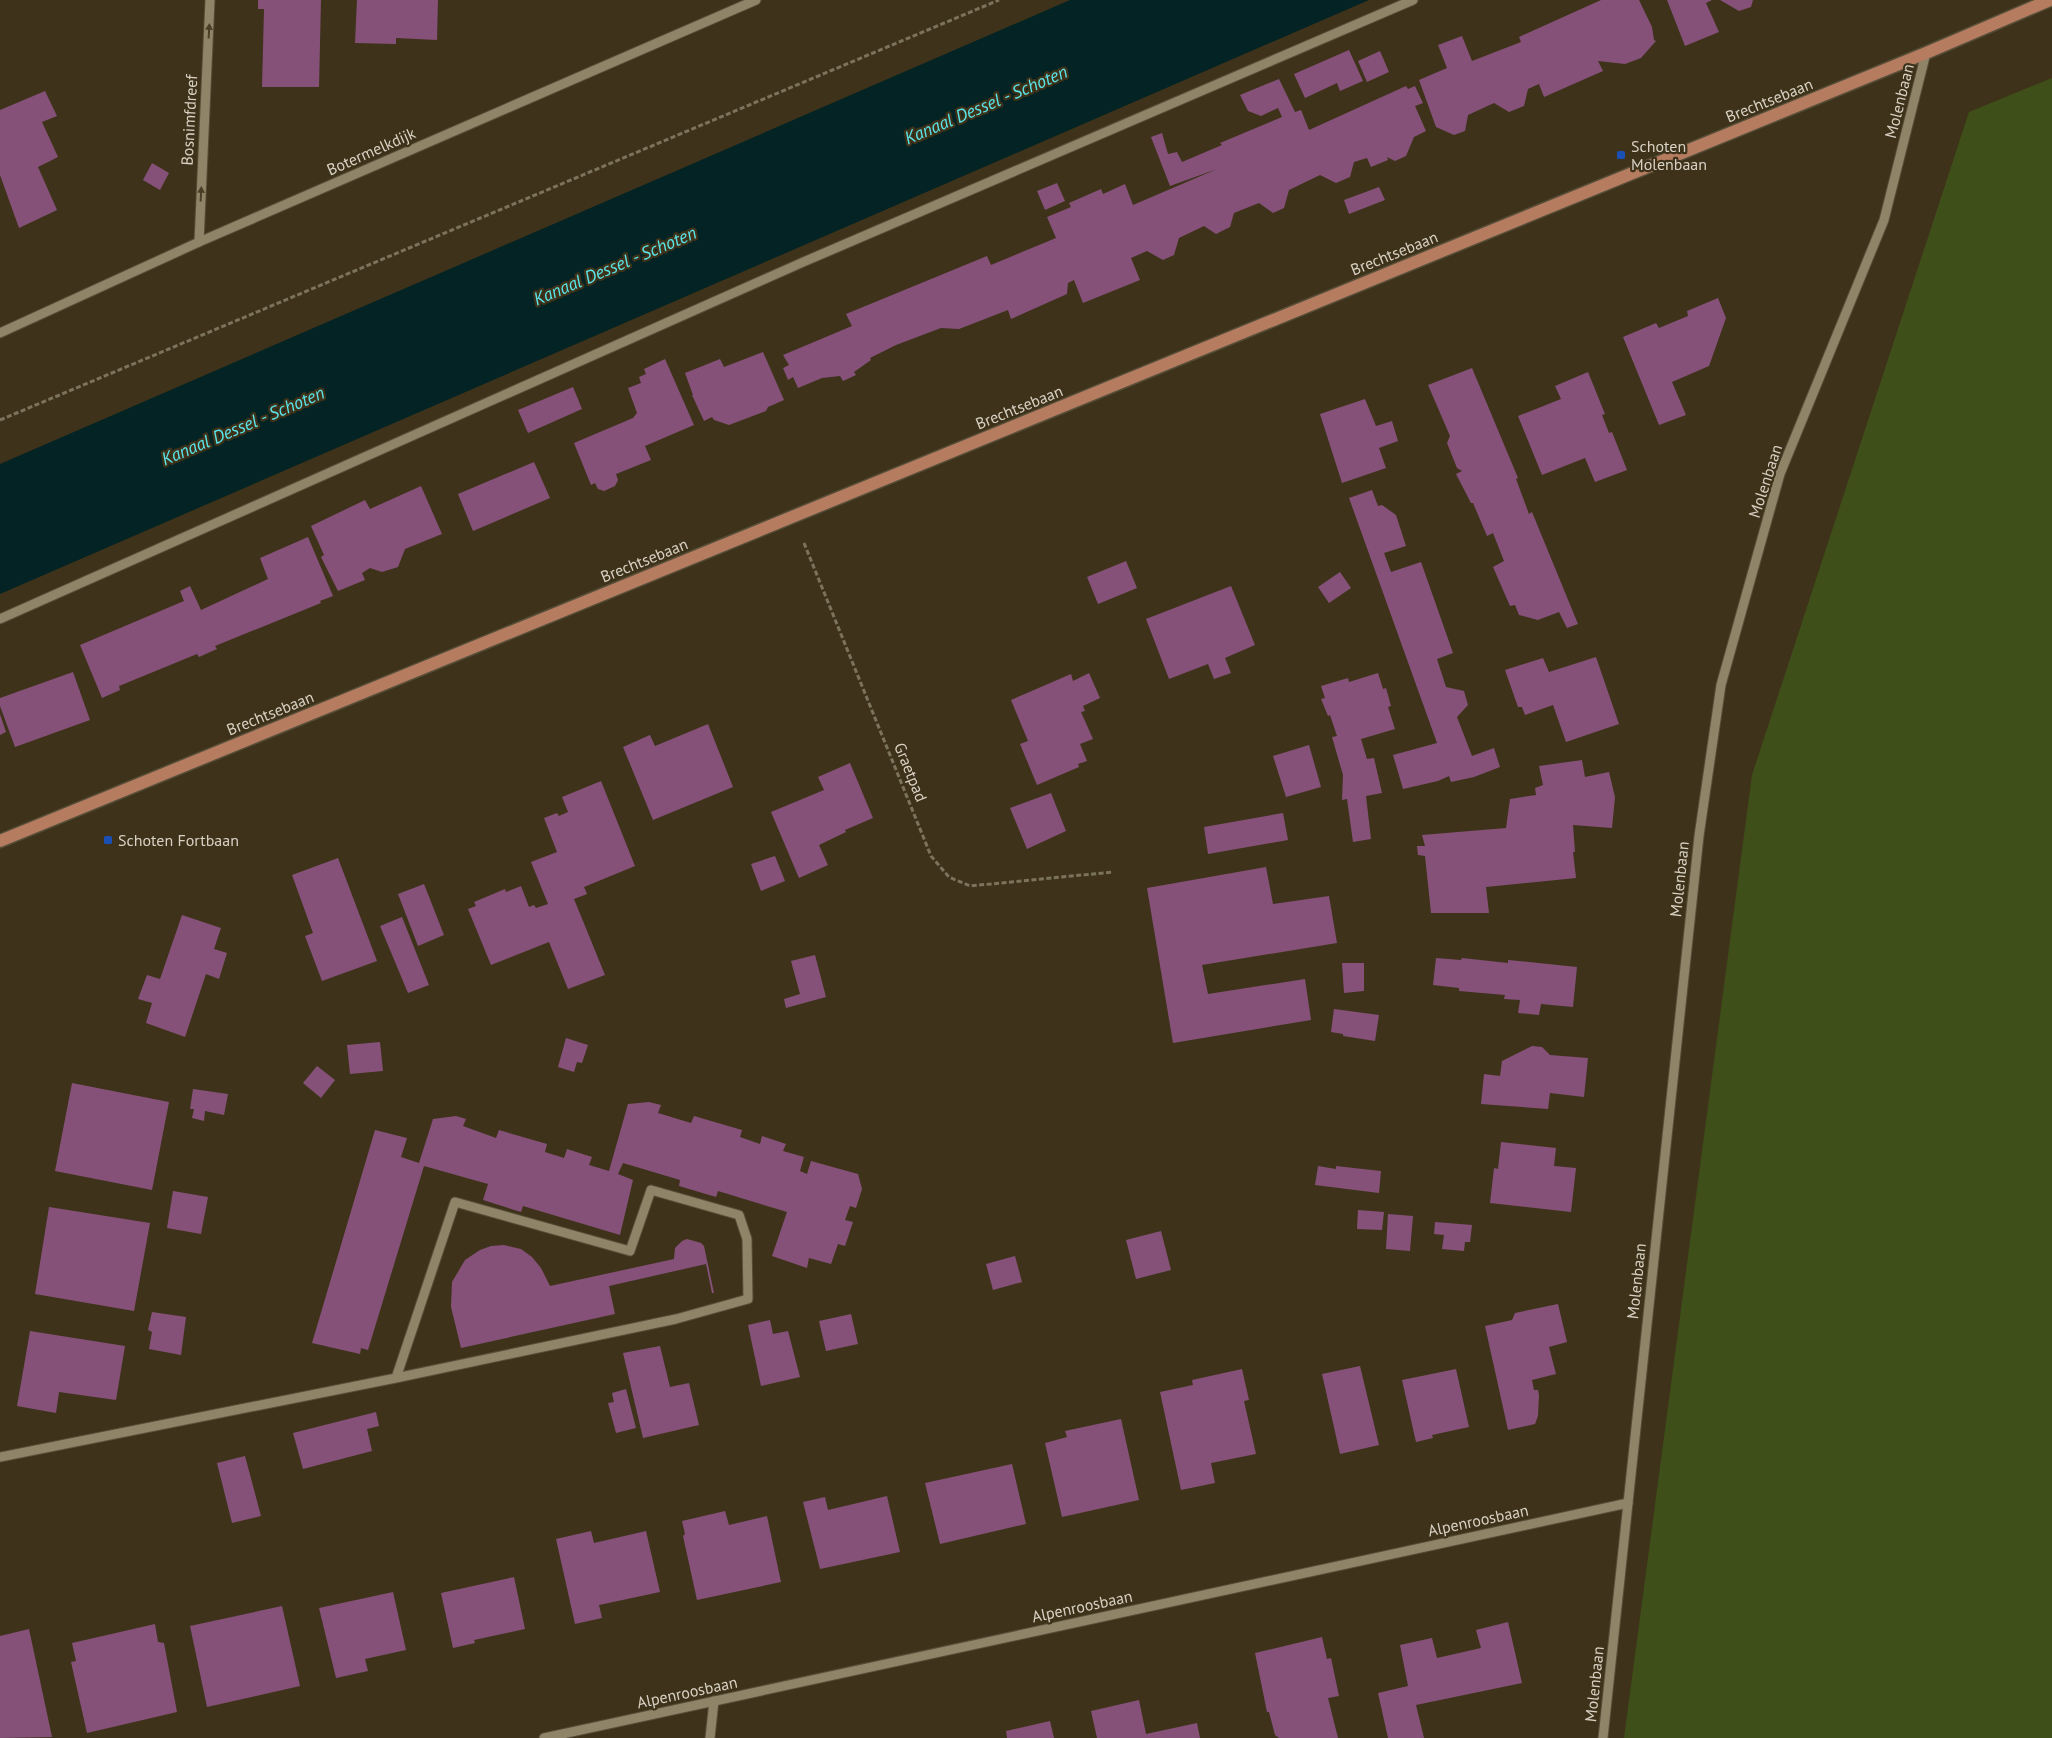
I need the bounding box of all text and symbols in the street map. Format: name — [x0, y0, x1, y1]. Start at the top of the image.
one-way arrow — [205, 23, 213, 39]
water label: Kanaal Dessel - Schoten — [901, 60, 1071, 149]
street label: Molenbaan — [1880, 62, 1918, 140]
street label: Bosnimfdreef — [177, 73, 201, 166]
street label: Brechtsebaan — [1722, 73, 1816, 127]
street label: Botermelkdijk — [324, 122, 419, 179]
place label: Schoten Molenbaan — [1631, 136, 1707, 174]
marker: Schoten Molenbaan — [1615, 149, 1627, 161]
one-way arrow — [198, 185, 206, 201]
water label: Kanaal Dessel - Schoten — [530, 221, 700, 310]
street label: Brechtsebaan — [1347, 226, 1441, 280]
street label: Brechtsebaan — [972, 380, 1066, 434]
water label: Kanaal Dessel - Schoten — [158, 381, 328, 470]
street label: Molenbaan — [1744, 442, 1786, 520]
street label: Brechtsebaan — [597, 533, 691, 587]
street label: Brechtsebaan — [223, 686, 317, 740]
street label: Graetpad — [890, 740, 932, 804]
place label: Schoten Fortbaan — [118, 830, 239, 850]
marker: Schoten Fortbaan — [102, 834, 114, 846]
street label: Molenbaan — [1665, 840, 1693, 918]
street label: Molenbaan — [1622, 1242, 1650, 1320]
street label: Alpenroosbaan — [1426, 1500, 1530, 1540]
street label: Alpenroosbaan — [1030, 1586, 1134, 1626]
street label: Molenbaan — [1580, 1645, 1608, 1723]
street label: Alpenroosbaan — [635, 1672, 739, 1712]

